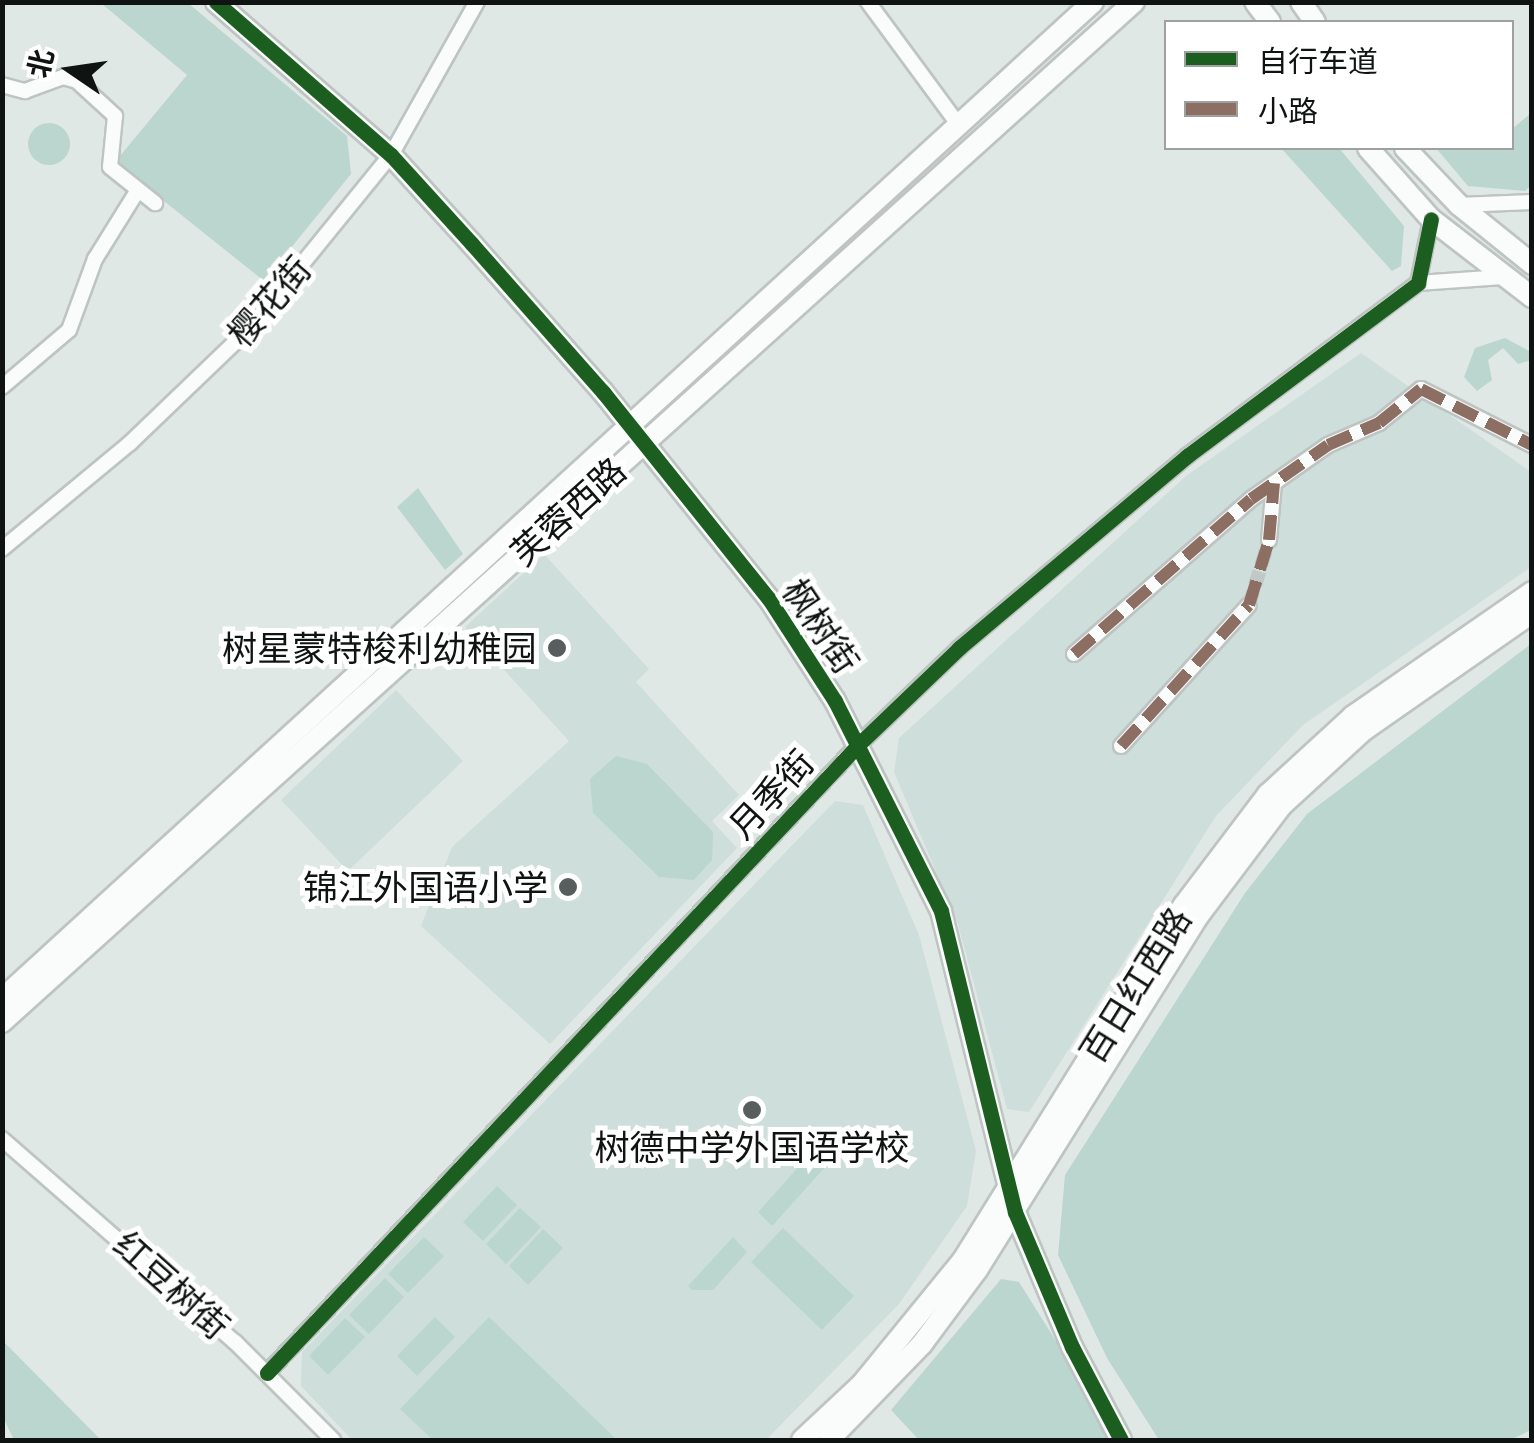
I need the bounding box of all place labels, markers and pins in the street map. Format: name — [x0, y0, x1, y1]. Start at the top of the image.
place label: 树星蒙特梭利幼稚园 — [222, 627, 537, 669]
marker: 树星蒙特梭利幼稚园 — [546, 637, 568, 659]
place label: 锦江外国语小学 — [303, 866, 548, 908]
marker: 锦江外国语小学 — [557, 876, 579, 898]
marker: 树德中学外国语学校 — [741, 1099, 763, 1121]
place label: 树德中学外国语学校 — [595, 1126, 909, 1168]

